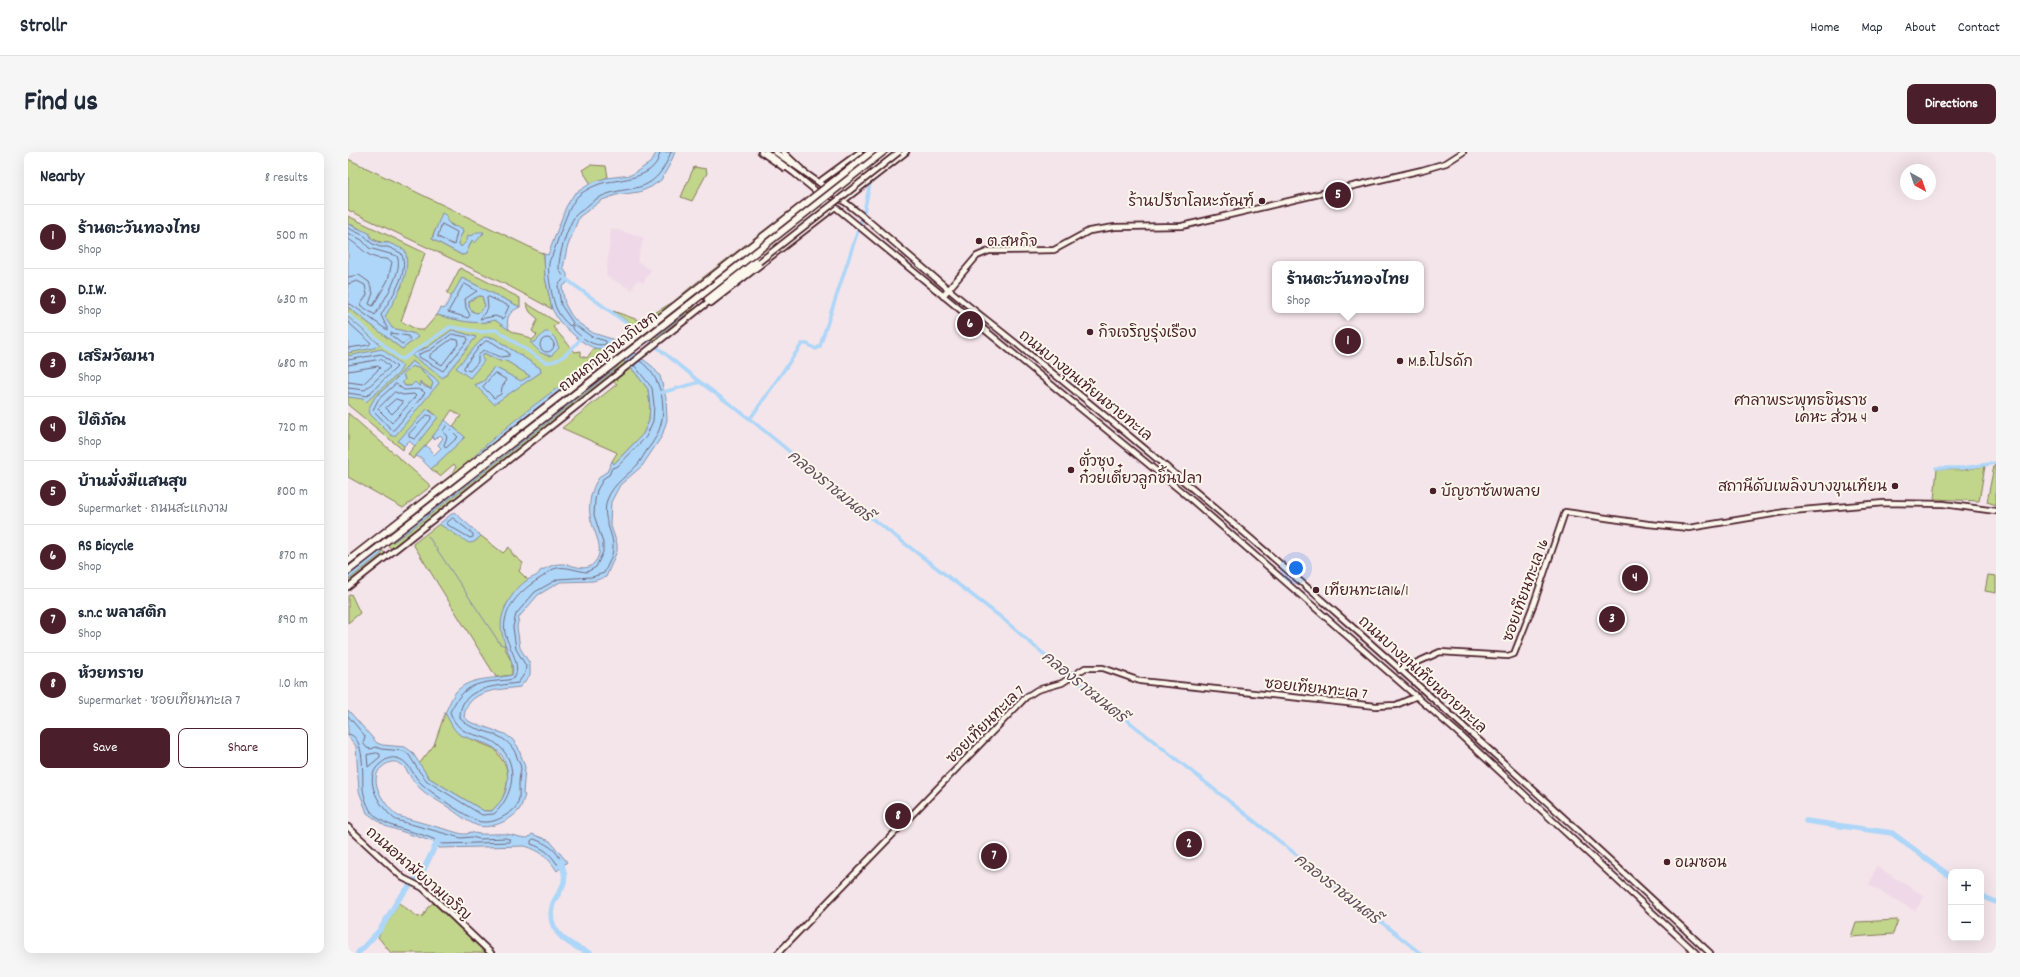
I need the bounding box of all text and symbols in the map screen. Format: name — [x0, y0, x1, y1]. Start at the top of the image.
text: Strollr — [20, 14, 67, 41]
text: Home — [1810, 18, 1839, 38]
text: Map — [1861, 18, 1883, 38]
text: About — [1905, 18, 1936, 38]
text: Contact — [1958, 18, 2000, 38]
text: Find us — [24, 84, 98, 124]
button: Directions — [1907, 84, 1996, 124]
north arrow — [1900, 164, 1936, 200]
text: Nearby — [40, 166, 84, 190]
text: 8 results — [265, 169, 308, 188]
pin: 5 — [1325, 180, 1351, 210]
place label: ร้านปรีชาโลหะภัณฑ์ — [1128, 191, 1254, 214]
marker: ร้านปรีชาโลหะภัณฑ์ — [1257, 196, 1267, 206]
text: ร้านตะวันทองไทย — [78, 219, 201, 241]
text: 1 — [52, 227, 54, 246]
text: 500 m — [276, 227, 308, 246]
place label: ต.สหกิจ — [987, 232, 1038, 254]
marker: ต.สหกิจ — [974, 236, 984, 246]
text: Shop — [78, 241, 101, 260]
popup — [1272, 261, 1424, 313]
text: ร้านตะวันทองไทย — [1287, 270, 1409, 292]
text: D.I.W. — [78, 280, 106, 302]
text: 2 — [50, 291, 56, 310]
text: 630 m — [277, 291, 308, 310]
text: Shop — [1287, 292, 1310, 311]
text: Shop — [78, 302, 101, 321]
street label: ถนนกาญจนาภิเษก — [555, 307, 664, 398]
pin: 6 — [957, 309, 983, 339]
place label: กิจเจริญรุ่งเรือง — [1098, 322, 1196, 345]
street label: ถนนบางขุนเทียนชายทะเล — [1013, 326, 1156, 447]
pin: 1 — [1335, 326, 1361, 356]
marker: กิจเจริญรุ่งเรือง — [1085, 327, 1095, 337]
text: เสริมวัฒนา — [78, 347, 155, 369]
place label: M.B.โปรดัก — [1408, 351, 1473, 374]
text: 3 — [50, 355, 56, 374]
text: 680 m — [277, 355, 308, 374]
marker: M.B.โปรดัก — [1395, 356, 1405, 366]
text: Shop — [78, 369, 101, 388]
place label: ศาลาพระพุทธชินราช เคหะ ส่วน 4 — [1734, 391, 1867, 430]
marker: ศาลาพระพุทธชินราช เคหะ ส่วน 4 — [1870, 404, 1880, 414]
text: ปิติภัณ — [78, 411, 126, 433]
text: 4 — [50, 419, 56, 438]
text: 720 m — [278, 419, 308, 438]
text: Shop — [78, 433, 101, 452]
water label: คลองราชมนตรี — [782, 445, 880, 531]
place label: ตั่วซุง ก๋วยเตี๋ยวลูกชิ้นปลา — [1079, 448, 1202, 491]
marker: ตั่วซุง ก๋วยเตี๋ยวลูกชิ้นปลา — [1066, 465, 1076, 475]
text: บ้านมั่งมีแสนสุข — [78, 472, 187, 494]
place label: สถานีดับเพลิงบางขุนเทียน — [1718, 477, 1887, 499]
marker: สถานีดับเพลิงบางขุนเทียน — [1890, 481, 1900, 491]
place label: บัญชาซัพพลาย — [1441, 482, 1541, 504]
text: 5 — [50, 483, 56, 502]
text: 800 m — [277, 483, 308, 502]
marker: บัญชาซัพพลาย — [1428, 486, 1438, 496]
text: Supermarket · ถนนสะแกงาม — [78, 500, 228, 519]
text: RS Bicycle — [78, 536, 134, 558]
street label: ซอยเทียนทะเล 16 — [1498, 536, 1556, 645]
text: 6 — [50, 547, 56, 566]
text: 870 m — [279, 547, 308, 566]
text: Shop — [78, 558, 101, 577]
your location — [1286, 558, 1306, 578]
pin: 4 — [1622, 563, 1648, 593]
place label: เทียนทะเล16/1 — [1324, 581, 1408, 603]
marker: เทียนทะเล16/1 — [1311, 585, 1321, 595]
text: s.n.c พลาสติก — [78, 603, 167, 625]
pin: 3 — [1599, 604, 1625, 634]
text: 7 — [51, 611, 55, 630]
text: 890 m — [278, 611, 308, 630]
street label: ถนนบางขุนเทียนชายทะเล — [1353, 612, 1491, 739]
text: Shop — [78, 625, 101, 644]
water label: คลองราชมนตรี — [1036, 646, 1134, 732]
text: ห้วยทราย — [78, 664, 144, 686]
street label: ซอยเทียนทะเล 7 — [1263, 674, 1369, 706]
text: 8 — [50, 675, 56, 694]
text: 1.0 km — [279, 675, 308, 694]
street label: ซอยเทียนทะเล 7 — [942, 681, 1031, 770]
text: Supermarket · ซอยเทียนทะเล 7 — [78, 692, 240, 711]
button: Save — [40, 728, 170, 768]
button: Share — [178, 728, 308, 768]
pin: 8 — [885, 801, 911, 831]
street label: ถนนอนามัยงามเจริญ — [360, 822, 475, 927]
pin: 2 — [1176, 829, 1202, 859]
pin: 7 — [981, 841, 1007, 871]
water label: คลองราชมนตรี — [1289, 849, 1387, 933]
place label: อเมซอน — [1675, 853, 1727, 875]
marker: อเมซอน — [1662, 857, 1672, 867]
map controls — [1948, 869, 1984, 941]
button: + — [1948, 869, 1984, 905]
button: − — [1948, 905, 1984, 941]

